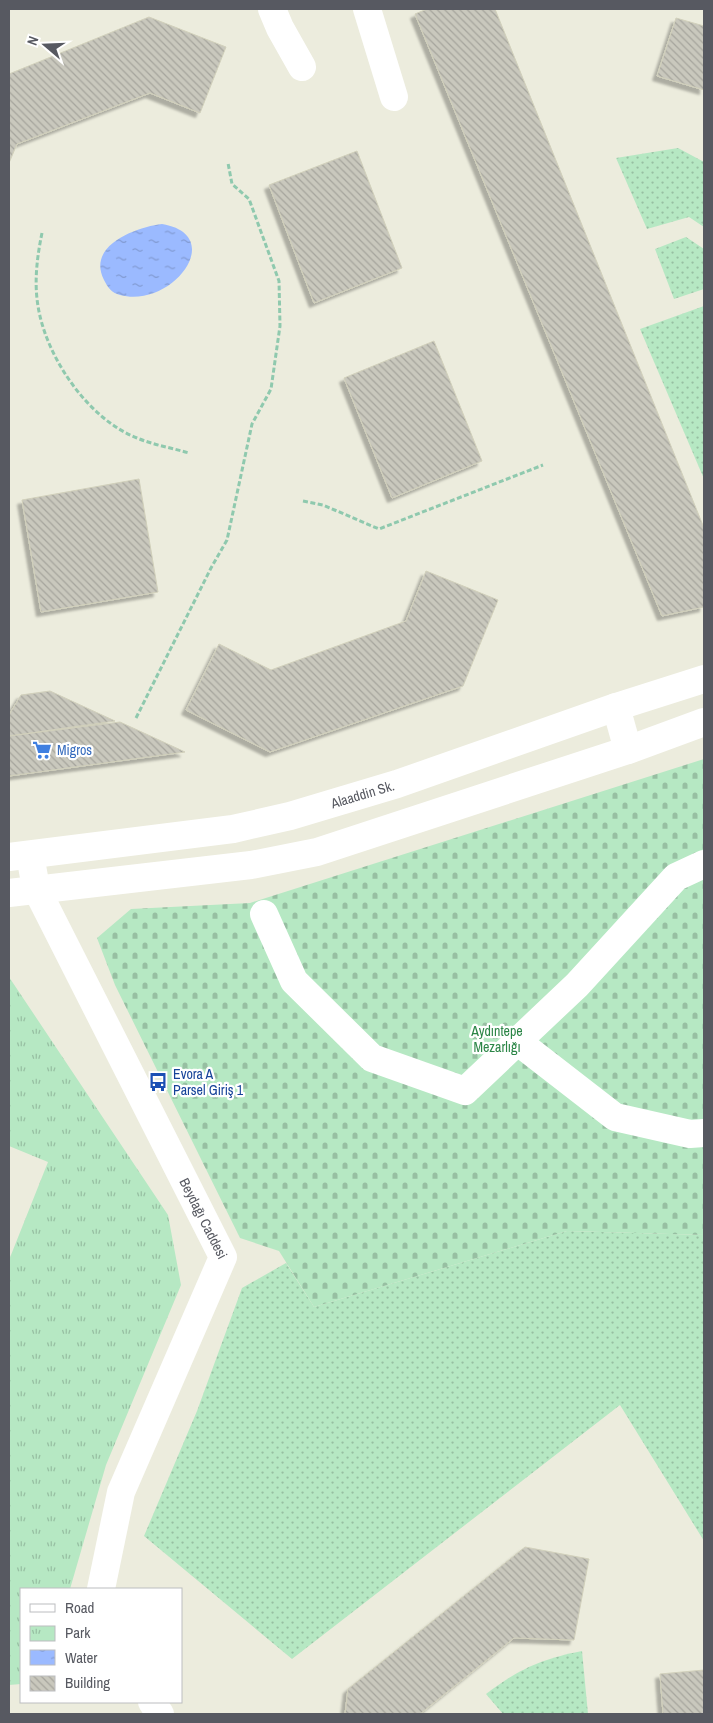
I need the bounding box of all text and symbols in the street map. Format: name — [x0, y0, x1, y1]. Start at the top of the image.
north arrow — [20, 20, 70, 70]
text: N — [23, 34, 43, 48]
supermarket icon: Migros — [31, 739, 53, 761]
place label: Migros — [57, 741, 92, 759]
street label: Alaaddin Sk. — [328, 776, 396, 813]
park label: Aydıntepe Mezarlığı — [470, 1022, 523, 1056]
place label: Evora A Parsel Giriş 1 — [173, 1065, 244, 1099]
bus stop icon: Evora A Parsel Giriş 1 — [147, 1071, 169, 1093]
street label: Beydağı Caddesi — [175, 1175, 231, 1262]
legend — [20, 1588, 182, 1703]
text: Road — [65, 1597, 94, 1618]
text: Park — [65, 1622, 91, 1643]
text: Water — [65, 1647, 97, 1668]
text: Building — [65, 1672, 110, 1693]

